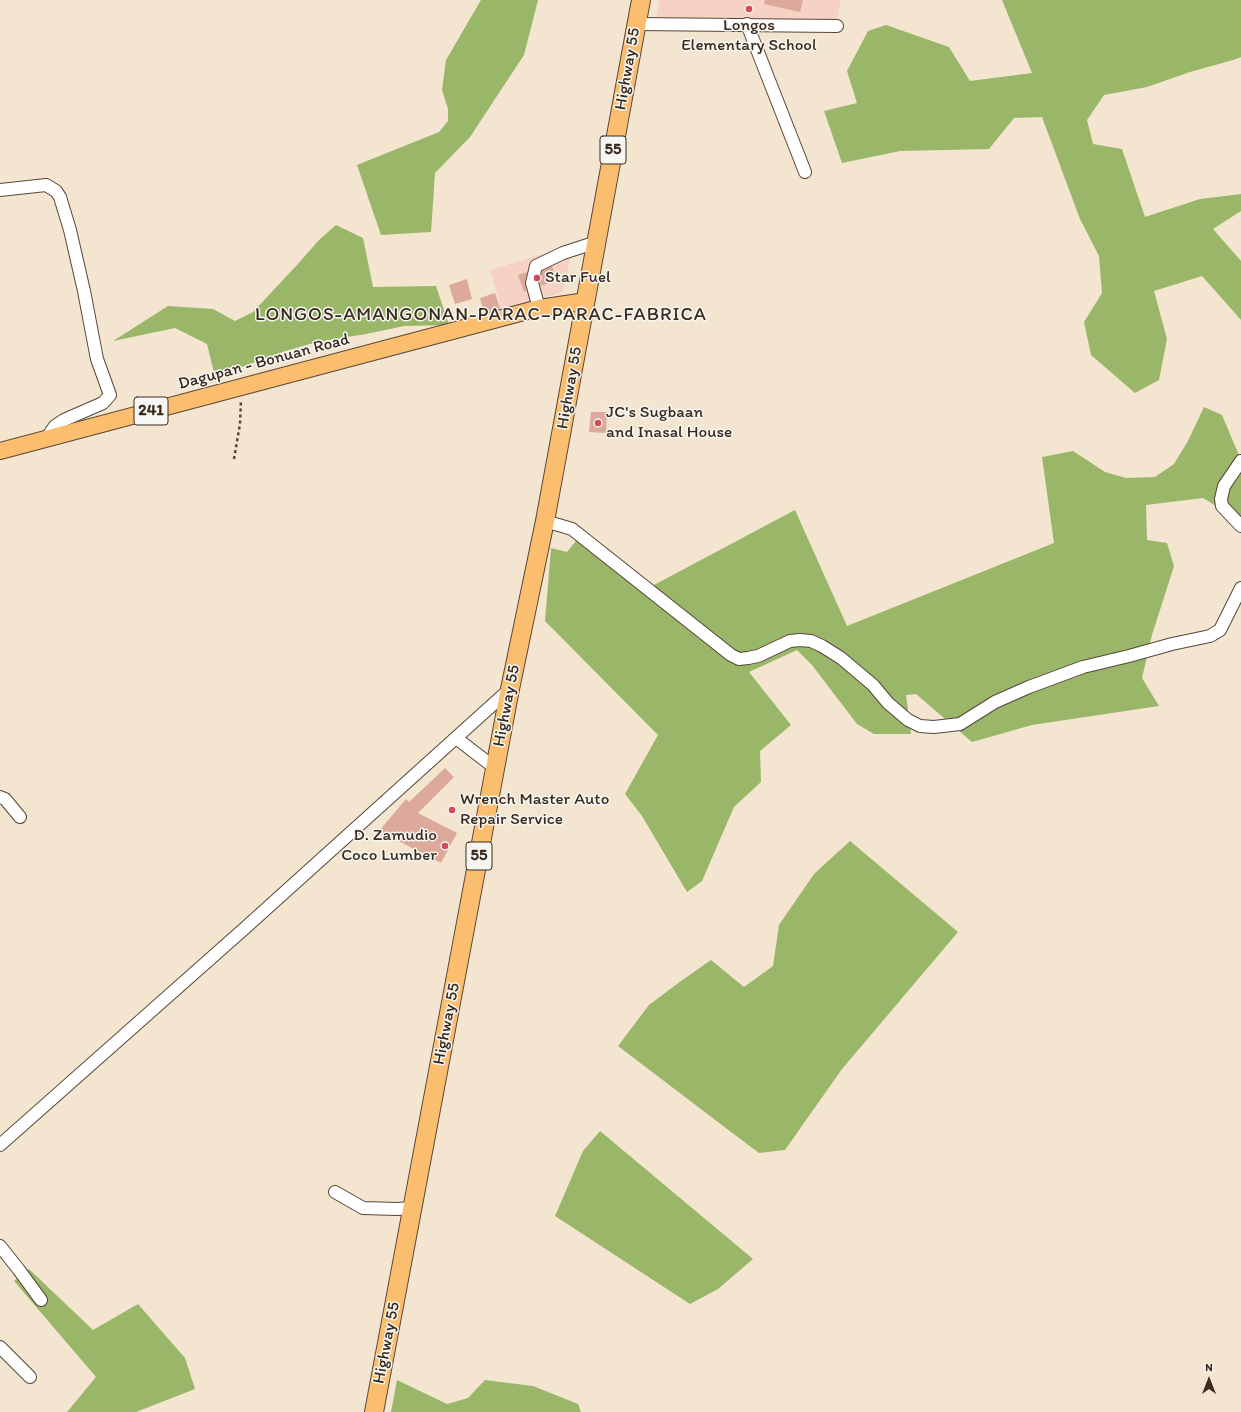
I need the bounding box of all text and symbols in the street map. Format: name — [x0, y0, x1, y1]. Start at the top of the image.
marker: Longos Elementary School — [744, 4, 754, 14]
place label: Longos Elementary School — [681, 16, 817, 56]
street label: Highway 55 — [611, 26, 645, 112]
road number: 55 — [600, 136, 626, 164]
place label: Star Fuel — [545, 268, 611, 288]
marker: Star Fuel — [532, 273, 542, 283]
district label: LONGOS-AMANGONAN-PARAC‑PARAC-FABRICA — [254, 304, 708, 326]
street label: Dagupan - Bonuan Road — [176, 329, 352, 395]
street label: Highway 55 — [553, 345, 587, 431]
road number: 241 — [134, 397, 168, 425]
place label: JC's Sugbaan and Inasal House — [606, 403, 732, 443]
marker: JC's Sugbaan and Inasal House — [593, 418, 603, 428]
street label: Highway 55 — [489, 663, 525, 749]
place label: Wrench Master Auto Repair Service — [460, 790, 609, 830]
marker: Wrench Master Auto Repair Service — [447, 805, 457, 815]
place label: D. Zamudio Coco Lumber — [341, 826, 437, 866]
marker: D. Zamudio Coco Lumber — [440, 841, 450, 851]
road number: 55 — [466, 842, 492, 870]
street label: Highway 55 — [429, 981, 465, 1067]
street label: Highway 55 — [369, 1300, 405, 1386]
north arrow — [1189, 1360, 1229, 1400]
text: N — [1205, 1361, 1213, 1374]

